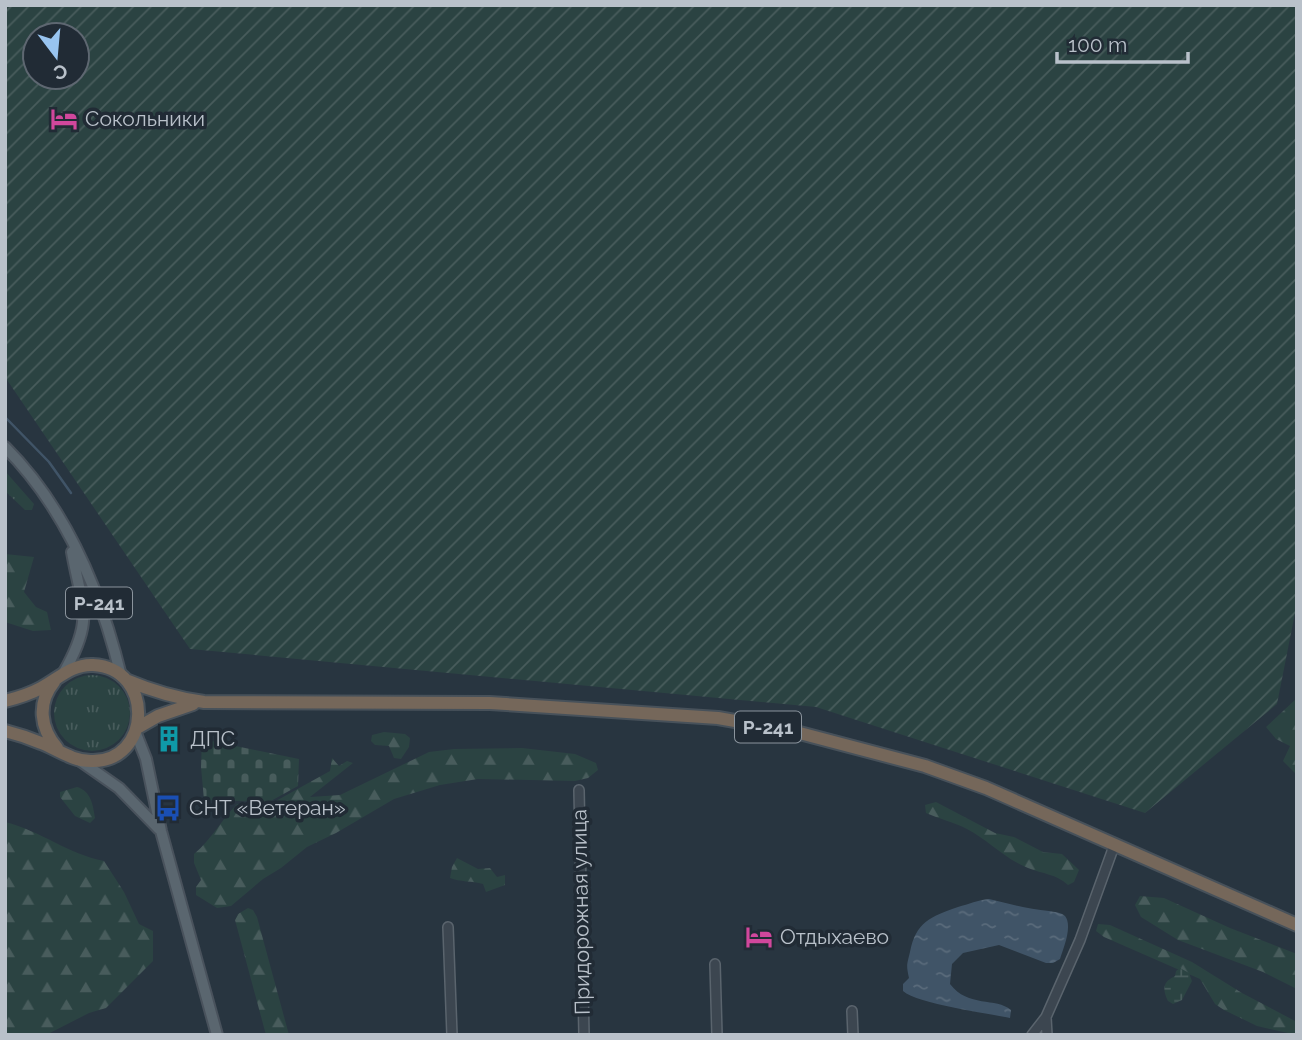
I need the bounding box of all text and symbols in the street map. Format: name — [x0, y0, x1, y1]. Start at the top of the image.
north arrow — [21, 21, 91, 91]
scale bar — [1057, 21, 1188, 65]
text: 100 m — [1068, 32, 1127, 57]
text: С — [51, 60, 70, 85]
hotel icon: Сокольники — [49, 104, 79, 134]
place label: Сокольники — [85, 106, 205, 131]
road number: Р-241 — [66, 588, 132, 618]
road number: Р-241 — [735, 712, 801, 742]
building icon: ДПС — [154, 724, 184, 754]
place label: ДПС — [190, 726, 235, 751]
bus stop icon: СНТ «Ветеран» — [153, 793, 183, 823]
place label: СНТ «Ветеран» — [189, 795, 346, 820]
street label: Придорожная улица — [566, 809, 595, 1015]
hotel icon: Отдыхаево — [744, 922, 774, 952]
place label: Отдыхаево — [780, 924, 889, 949]

